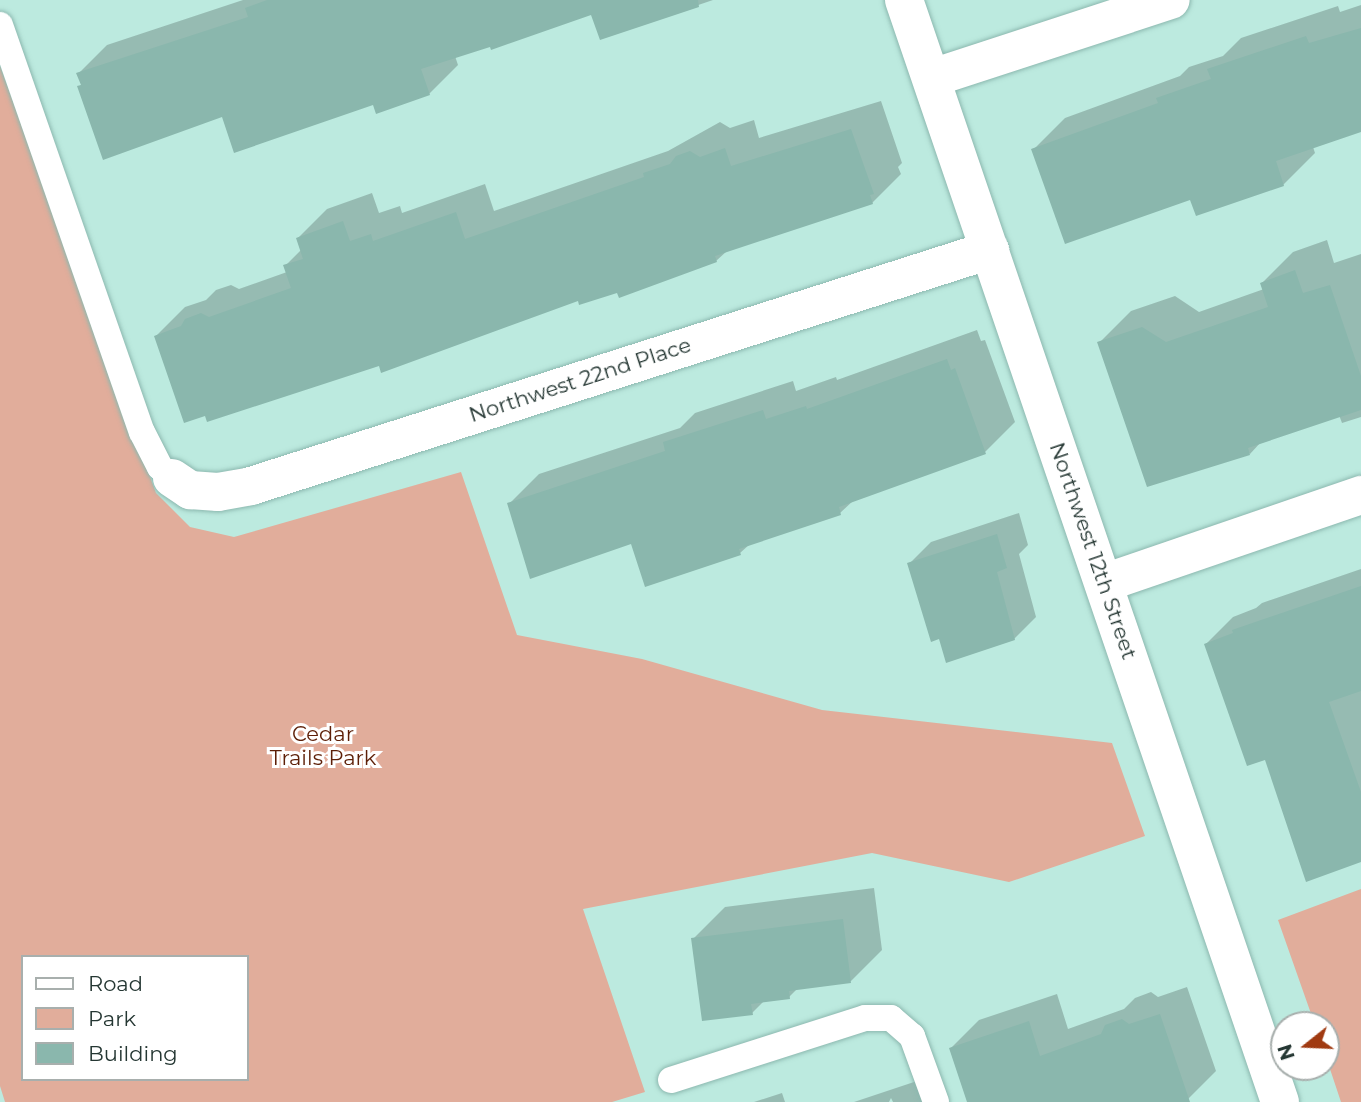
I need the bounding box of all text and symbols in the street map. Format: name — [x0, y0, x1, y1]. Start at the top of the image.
street label: Northwest 22nd Place — [466, 332, 694, 428]
street label: Northwest 12th Street — [1044, 439, 1142, 663]
park label: Cedar Trails Park — [270, 721, 376, 771]
legend — [21, 955, 248, 1081]
text: Road — [88, 971, 143, 996]
text: Park — [88, 1006, 136, 1031]
north arrow — [1270, 1011, 1340, 1081]
text: Building — [88, 1041, 178, 1066]
text: N — [1273, 1041, 1300, 1063]

